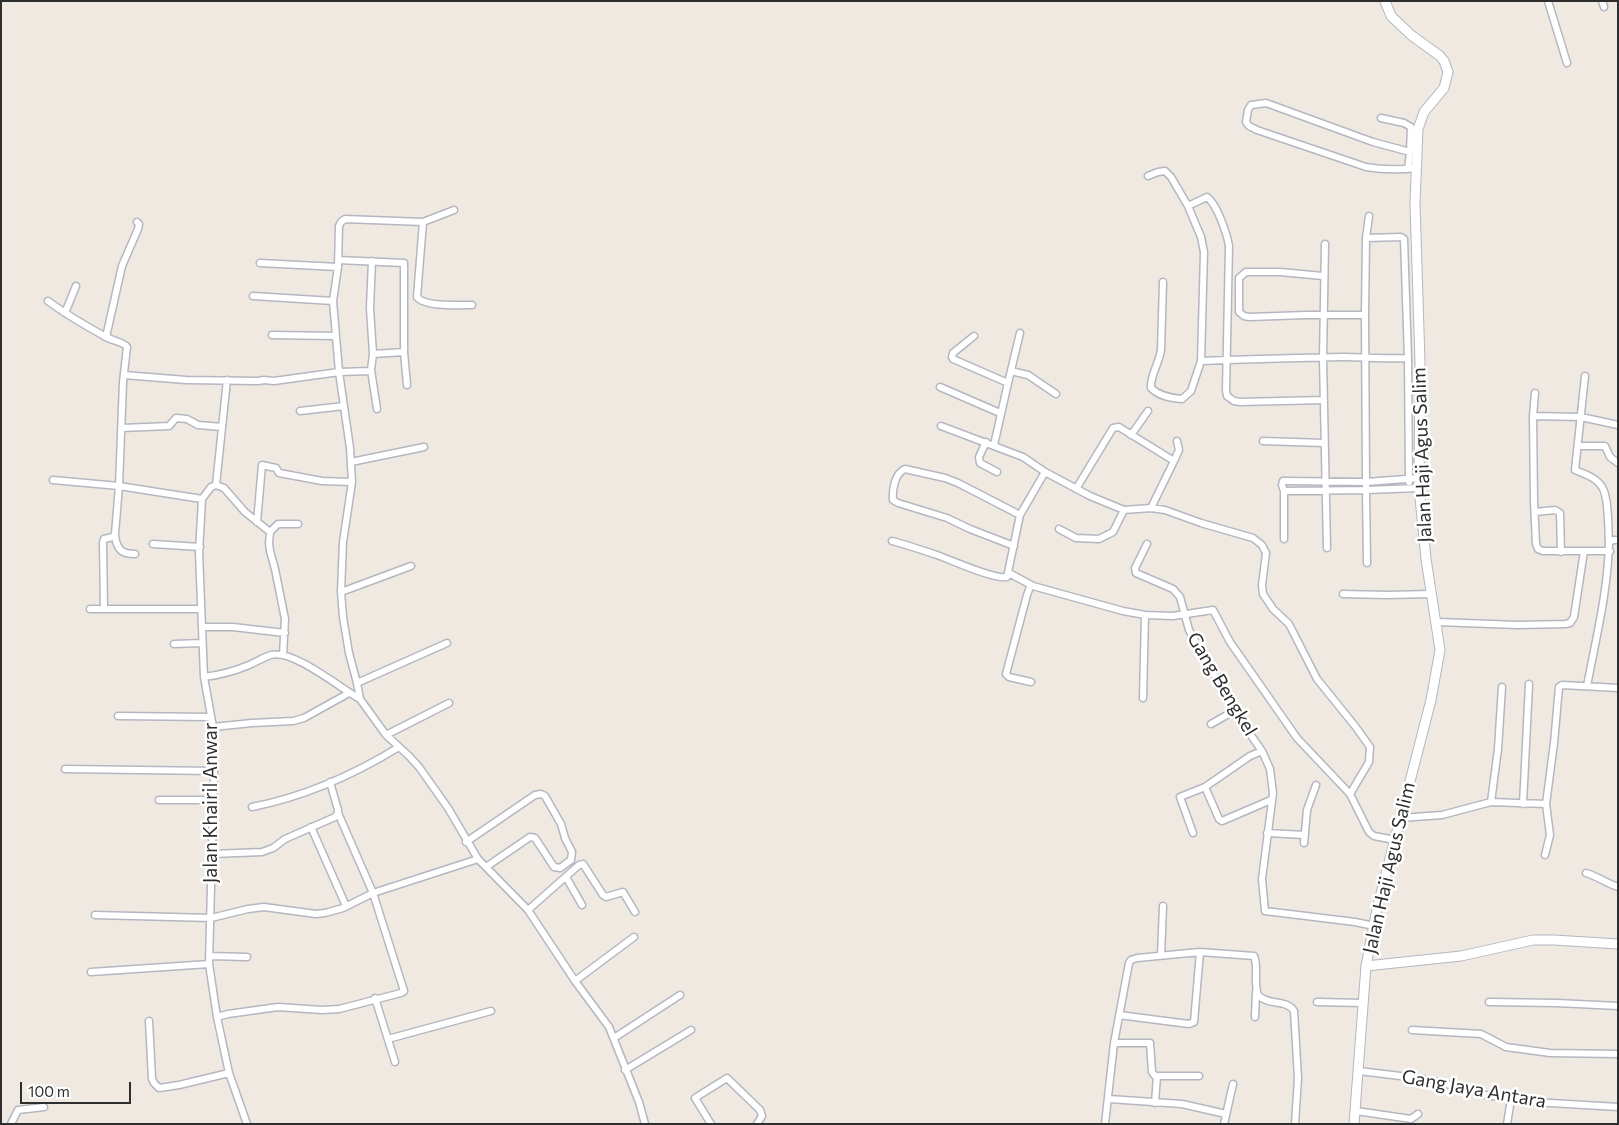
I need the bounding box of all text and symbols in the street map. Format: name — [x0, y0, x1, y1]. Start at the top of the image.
street label: Jalan Haji Agus Salim — [1408, 367, 1436, 543]
street label: Gang Bengkel — [1182, 628, 1262, 740]
street label: Jalan Khairil Anwar — [200, 723, 222, 883]
street label: Jalan Haji Agus Salim — [1358, 780, 1420, 956]
street label: Gang Jaya Antara — [1400, 1065, 1548, 1113]
scale bar — [22, 1072, 134, 1104]
text: 100 m — [28, 1082, 70, 1100]

